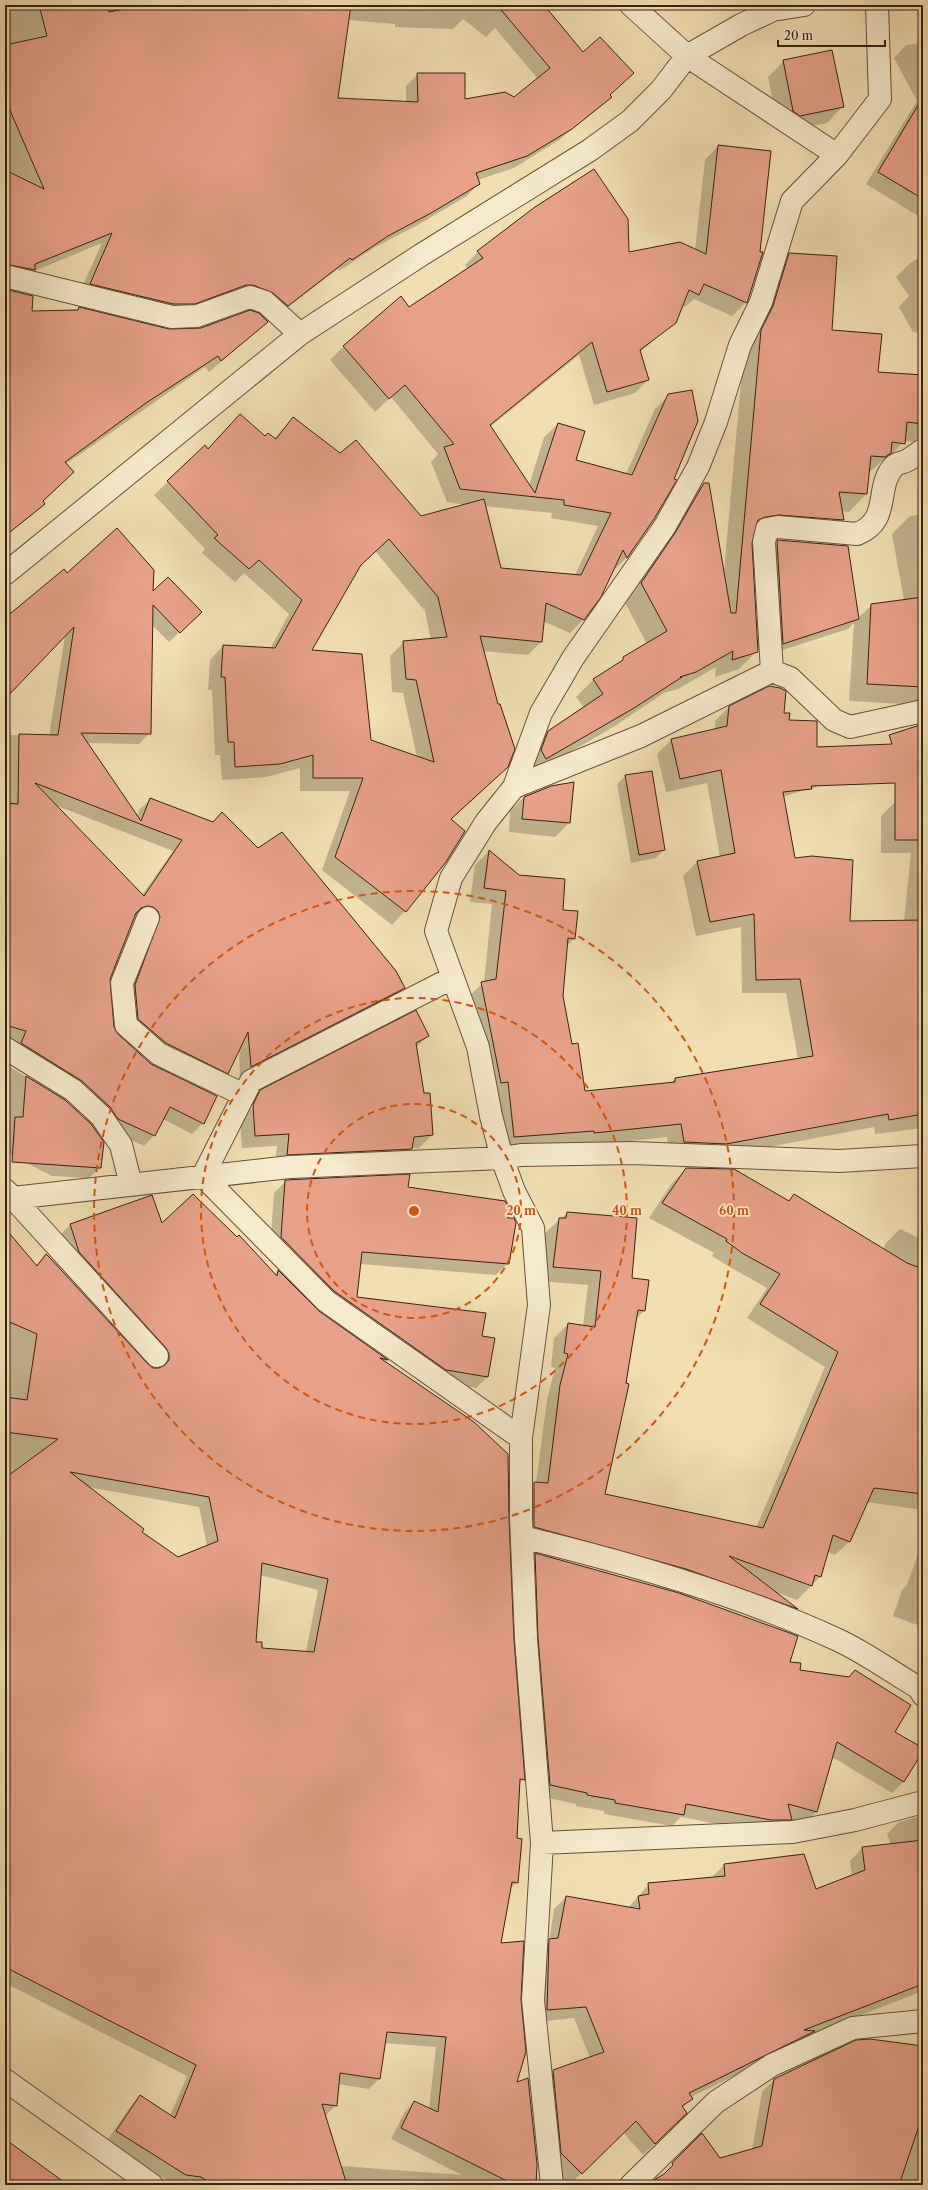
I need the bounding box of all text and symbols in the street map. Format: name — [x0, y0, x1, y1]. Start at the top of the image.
scale bar — [778, 22, 885, 48]
text: 20 m — [784, 28, 813, 43]
text: 20 m — [506, 1203, 536, 1218]
text: 40 m — [612, 1203, 642, 1218]
text: 60 m — [719, 1203, 749, 1218]
centre of rings — [407, 1204, 421, 1218]

